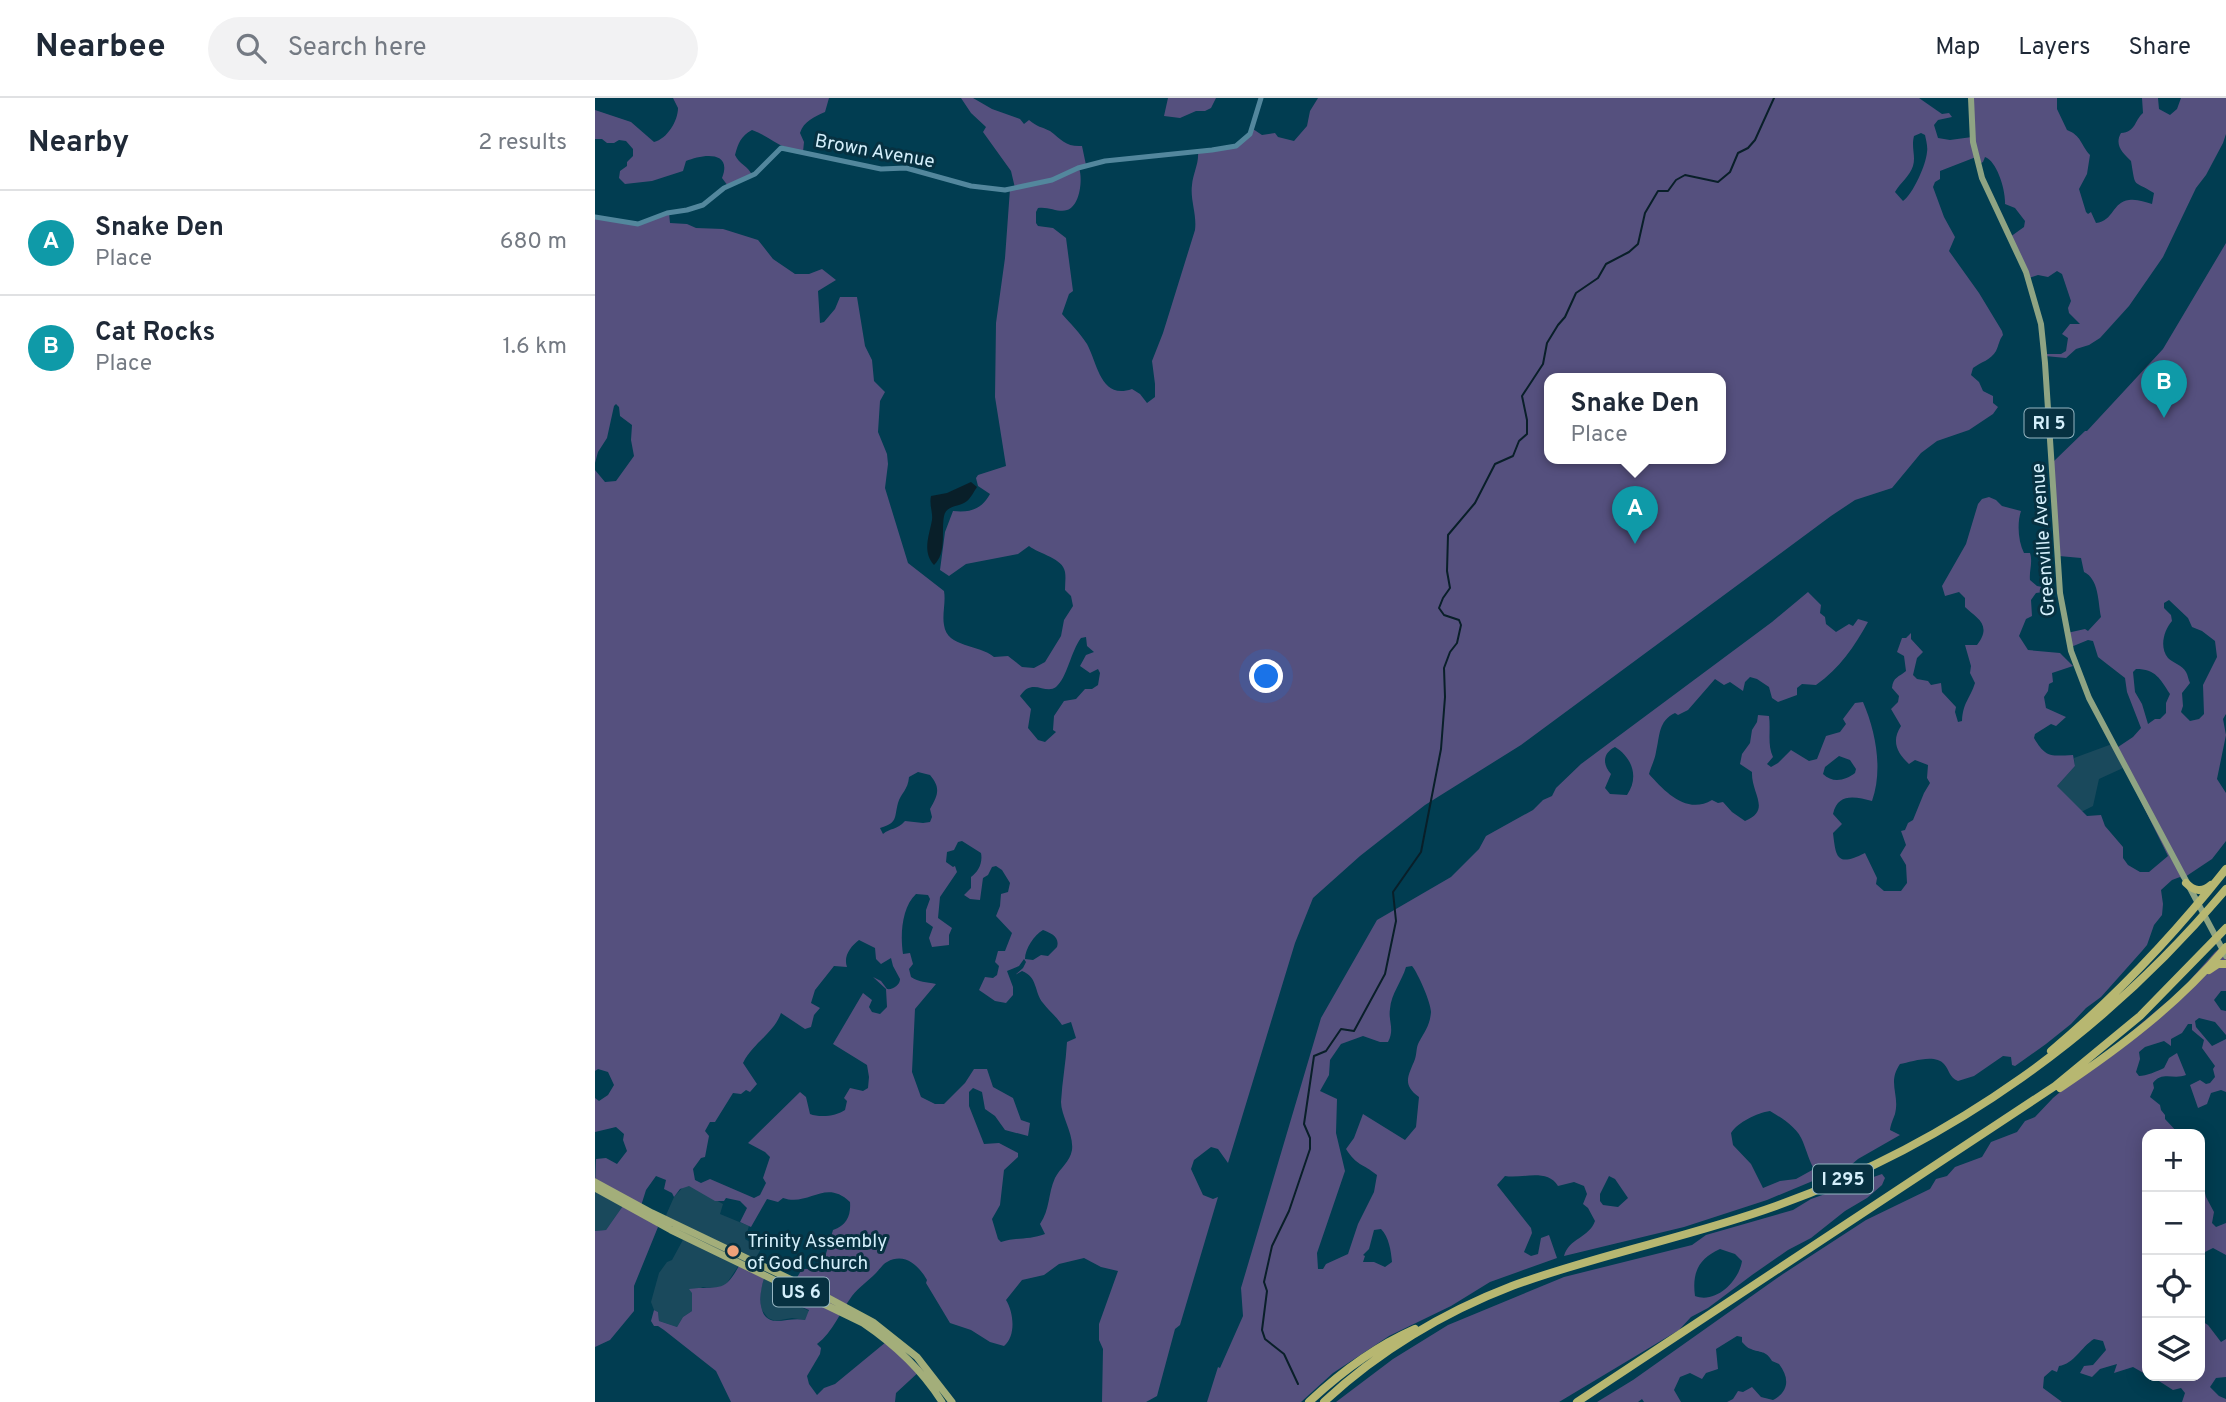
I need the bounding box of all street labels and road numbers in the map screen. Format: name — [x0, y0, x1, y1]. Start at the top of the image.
street label: Brown Avenue — [813, 130, 936, 174]
road number: RI 5 — [2025, 408, 2073, 438]
street label: Greenville Avenue — [2027, 462, 2061, 617]
road number: I 295 — [1813, 1164, 1873, 1194]
road number: US 6 — [773, 1278, 829, 1307]

